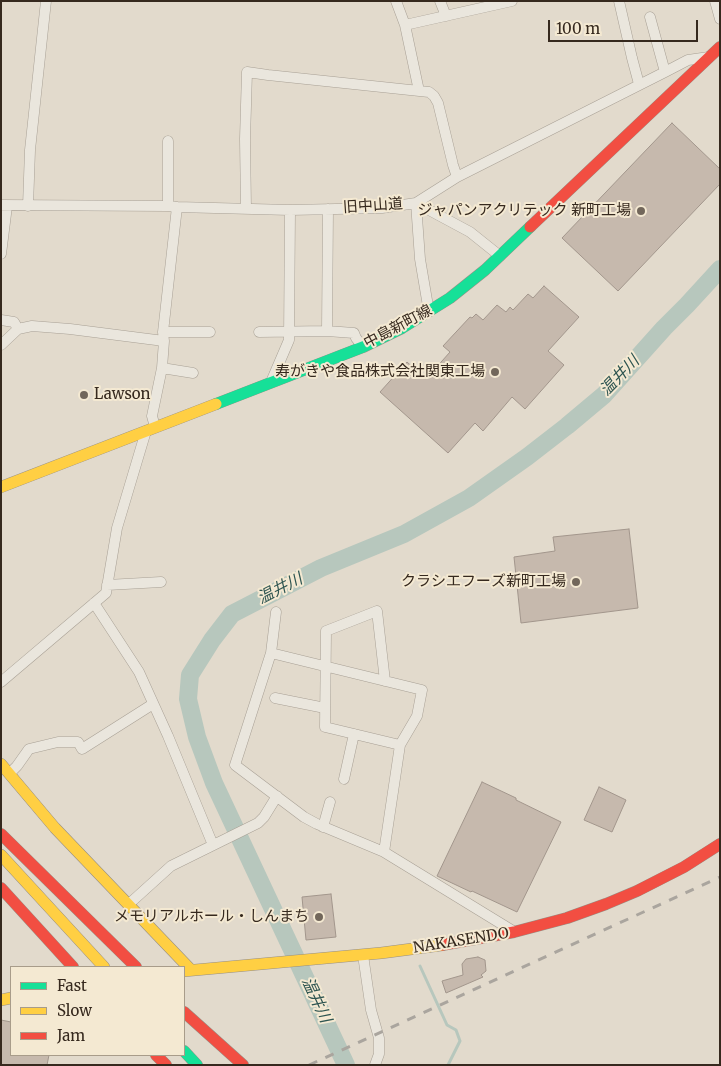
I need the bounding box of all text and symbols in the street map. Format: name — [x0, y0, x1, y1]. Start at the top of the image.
scale bar — [551, 10, 701, 42]
text: 100 m — [556, 19, 600, 38]
street label: 旧中山道 — [342, 195, 404, 217]
place label: ジャパンアクリテック 新町工場 — [417, 202, 631, 220]
marker: ジャパンアクリテック 新町工場 — [635, 205, 647, 217]
street label: 中島新町線 — [361, 301, 435, 353]
water label: 温井川 — [596, 352, 644, 400]
place label: 寿がきや食品株式会社関東工場 — [275, 363, 485, 381]
marker: 寿がきや食品株式会社関東工場 — [489, 366, 501, 378]
place label: Lawson — [94, 386, 151, 404]
marker: Lawson — [78, 389, 90, 401]
water label: 温井川 — [254, 570, 306, 608]
place label: クラシエフーズ新町工場 — [401, 573, 566, 591]
marker: クラシエフーズ新町工場 — [570, 576, 582, 588]
place label: メモリアルホール・しんまち — [114, 908, 309, 926]
marker: メモリアルホール・しんまち — [313, 911, 325, 923]
street label: NAKASENDO — [412, 925, 510, 957]
legend — [10, 966, 185, 1056]
water label: 温井川 — [297, 974, 335, 1026]
text: Fast — [57, 976, 87, 995]
text: Slow — [57, 1001, 92, 1020]
text: Jam — [57, 1026, 85, 1045]

